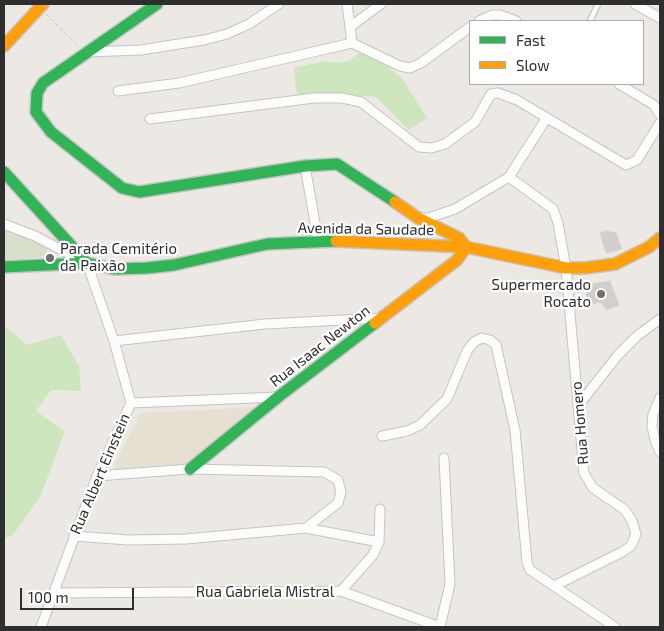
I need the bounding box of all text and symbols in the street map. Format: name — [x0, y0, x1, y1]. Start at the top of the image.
legend — [469, 20, 644, 85]
text: Fast — [516, 31, 545, 49]
text: Slow — [516, 56, 550, 74]
street label: Avenida da Saudade — [298, 219, 434, 239]
place label: Parada Cemitério da Paixão — [60, 240, 177, 275]
marker: Parada Cemitério da Paixão — [44, 252, 56, 264]
place label: Supermercado Rocato — [492, 276, 591, 311]
marker: Supermercado Rocato — [595, 288, 607, 300]
street label: Rua Isaac Newton — [266, 301, 374, 391]
street label: Rua Homero — [567, 381, 593, 465]
street label: Rua Albert Einstein — [66, 411, 134, 537]
scale bar — [22, 578, 136, 610]
street label: Rua Gabriela Mistral — [196, 583, 334, 601]
text: 100 m — [28, 588, 69, 606]

